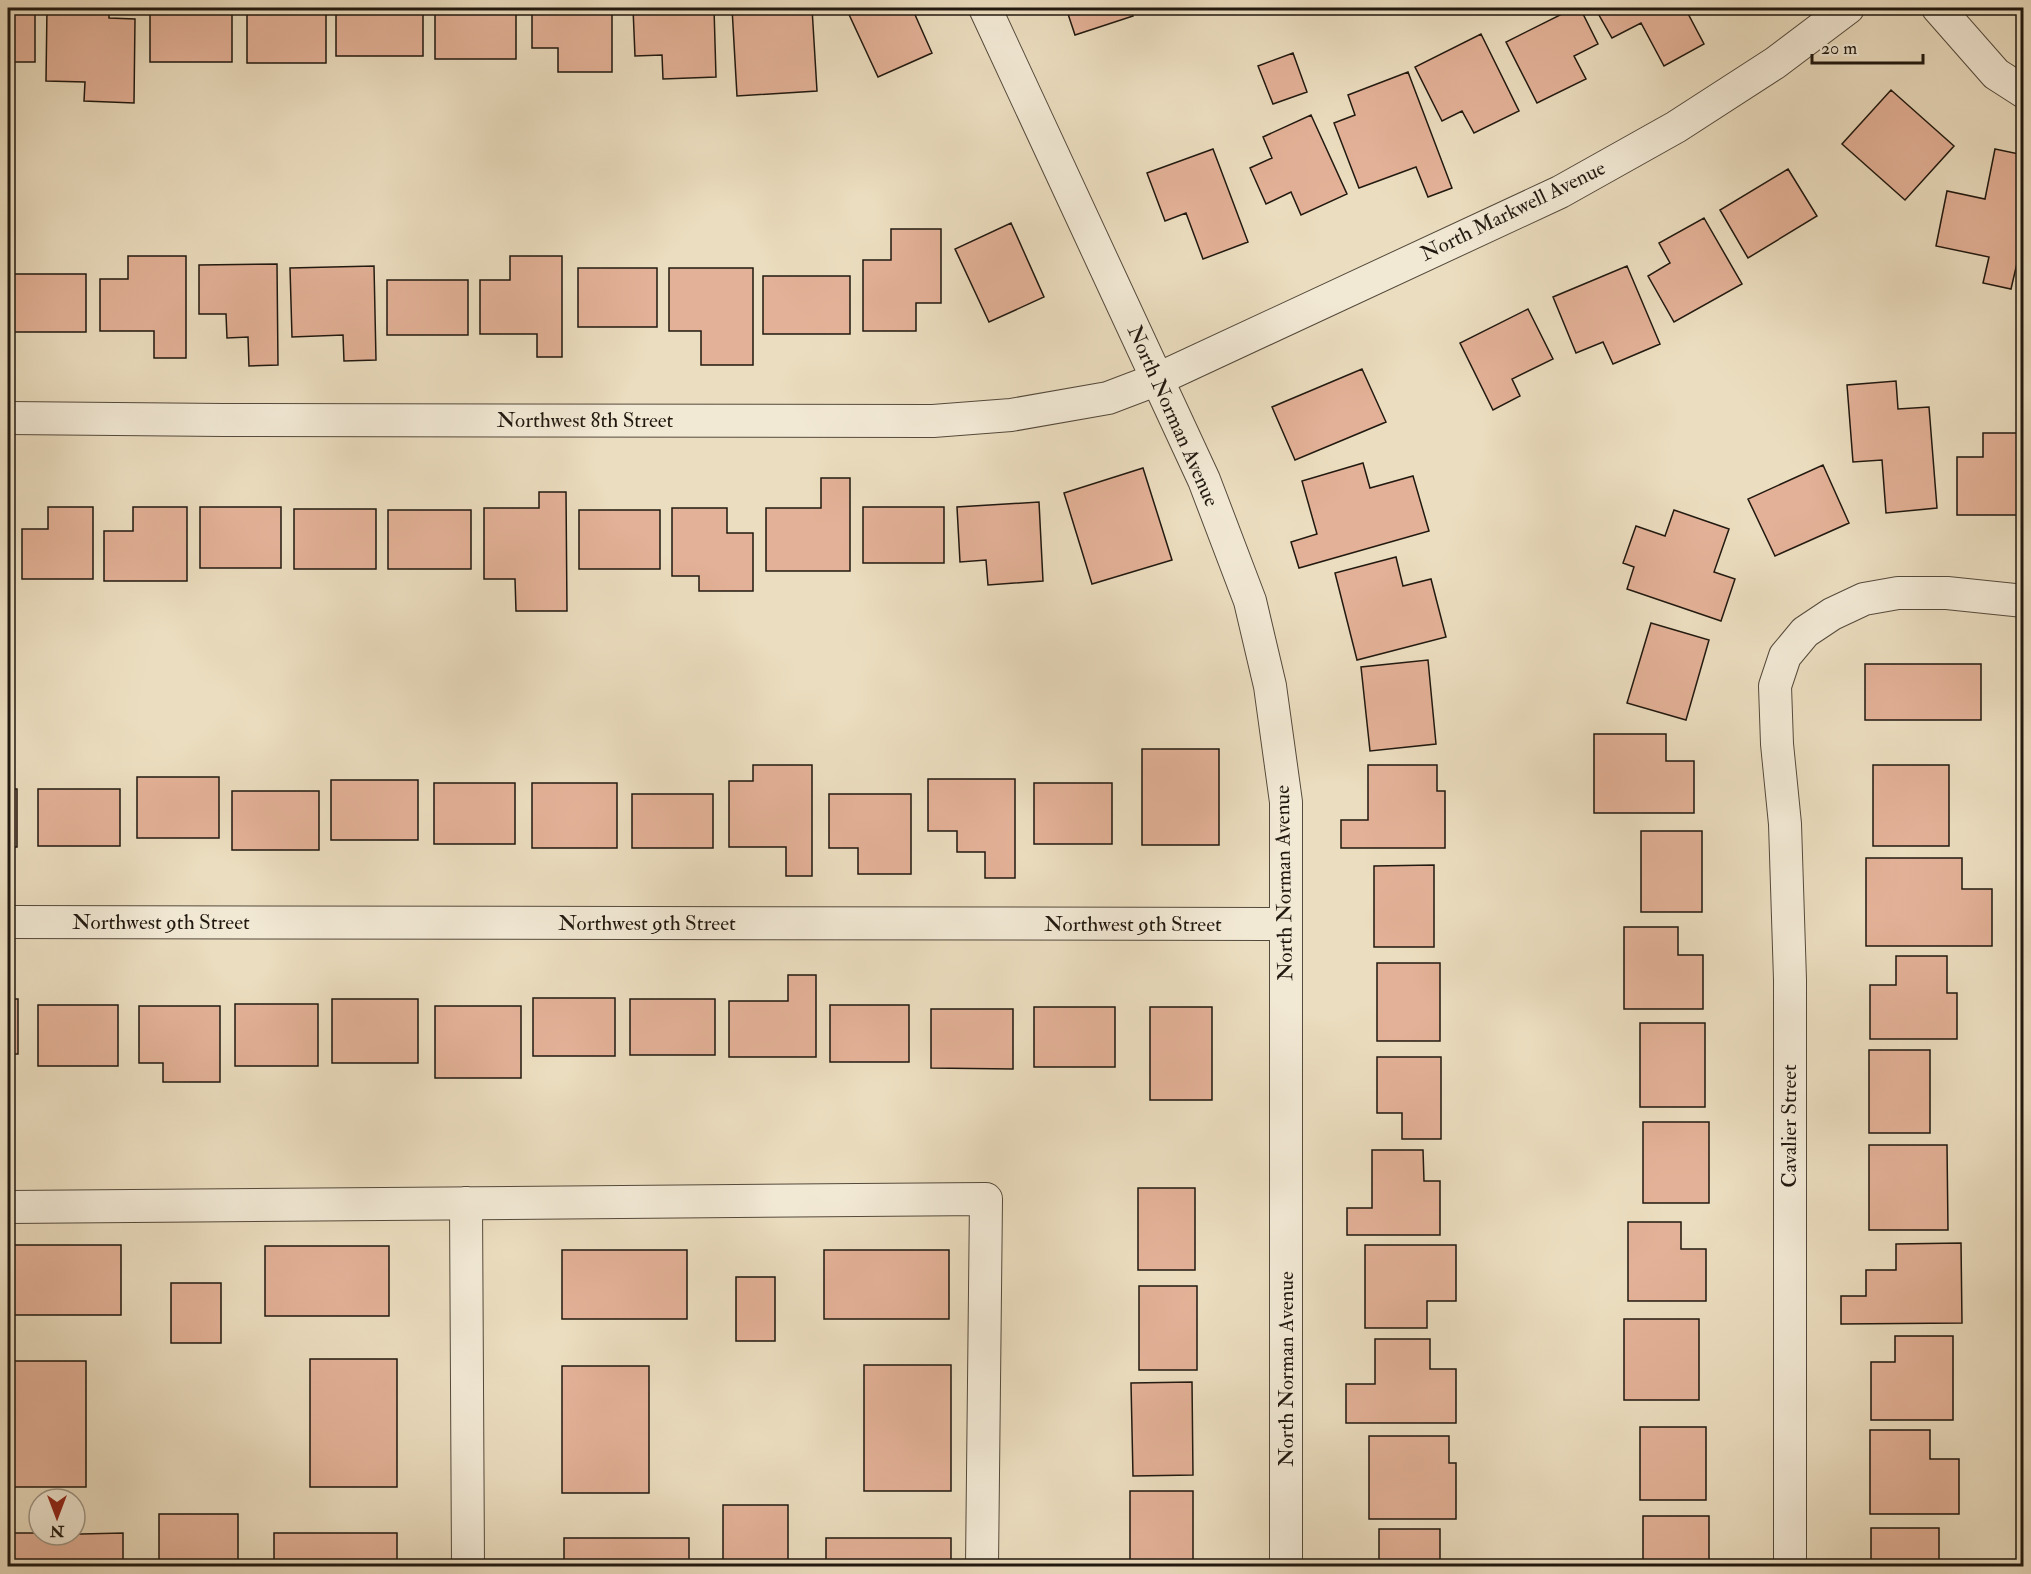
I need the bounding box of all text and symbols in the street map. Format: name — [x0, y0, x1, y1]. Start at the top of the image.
scale bar — [1812, 27, 1923, 65]
text: 20 m — [1821, 37, 1857, 60]
street label: North Markwell Avenue — [1416, 154, 1610, 268]
street label: North Norman Avenue — [1121, 321, 1225, 511]
street label: Northwest 8th Street — [497, 407, 673, 434]
street label: North Norman Avenue — [1269, 785, 1299, 981]
street label: Northwest 9th Street — [72, 909, 250, 936]
street label: Northwest 9th Street — [558, 910, 736, 937]
street label: Northwest 9th Street — [1044, 911, 1222, 938]
street label: Cavalier Street — [1776, 1064, 1803, 1188]
street label: North Norman Avenue — [1273, 1271, 1300, 1467]
north arrow — [27, 1487, 87, 1547]
text: N — [49, 1521, 65, 1541]

